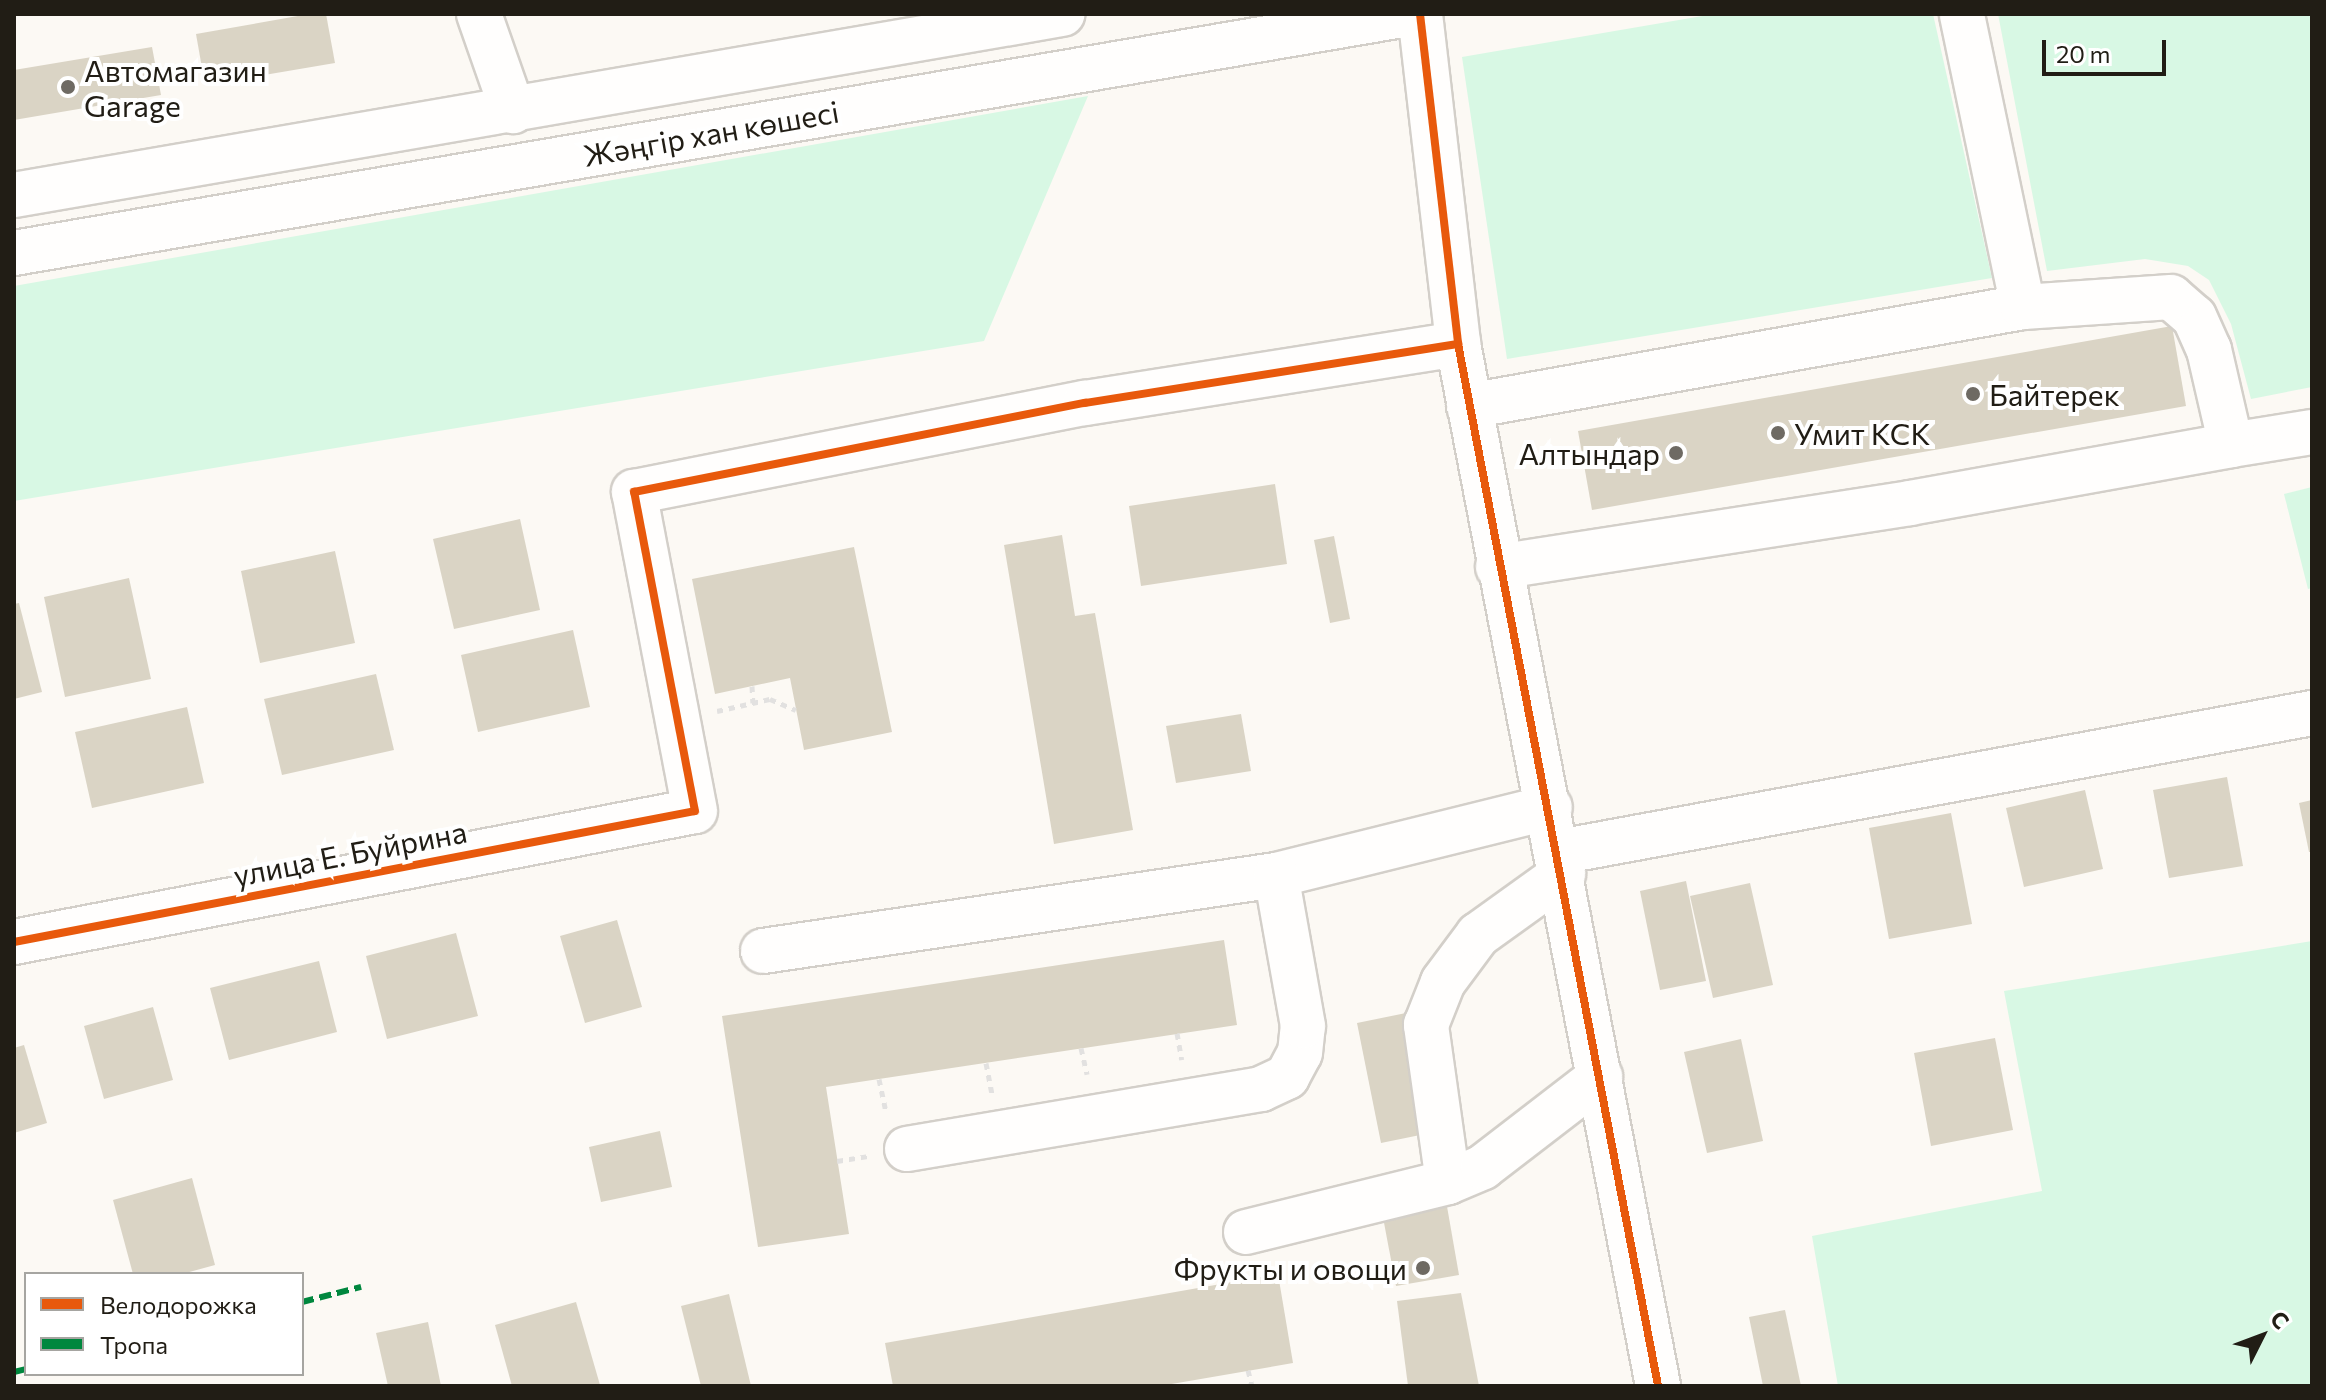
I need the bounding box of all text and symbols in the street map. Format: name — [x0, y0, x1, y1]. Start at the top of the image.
scale bar — [2046, 24, 2170, 74]
text: 20 m — [2056, 39, 2110, 68]
place label: Автомагазин Garage — [84, 52, 267, 122]
marker: Автомагазин Garage — [59, 78, 77, 96]
street label: Жәңгір хан көшесі — [580, 93, 842, 173]
place label: Байтерек — [1989, 376, 2120, 412]
marker: Байтерек — [1964, 385, 1982, 403]
place label: Умит КСК — [1794, 415, 1931, 451]
marker: Умит КСК — [1769, 424, 1787, 442]
place label: Алтындар — [1518, 435, 1660, 471]
marker: Алтындар — [1667, 444, 1685, 462]
street label: улица Е. Буйрина — [230, 813, 470, 893]
place label: Фрукты и овощи — [1174, 1250, 1407, 1286]
marker: Фрукты и овощи — [1414, 1259, 1432, 1277]
legend — [24, 1272, 304, 1376]
text: Велодорожка — [100, 1290, 257, 1319]
north arrow — [2222, 1296, 2302, 1376]
text: С — [2265, 1305, 2295, 1334]
text: Тропа — [100, 1330, 168, 1359]

